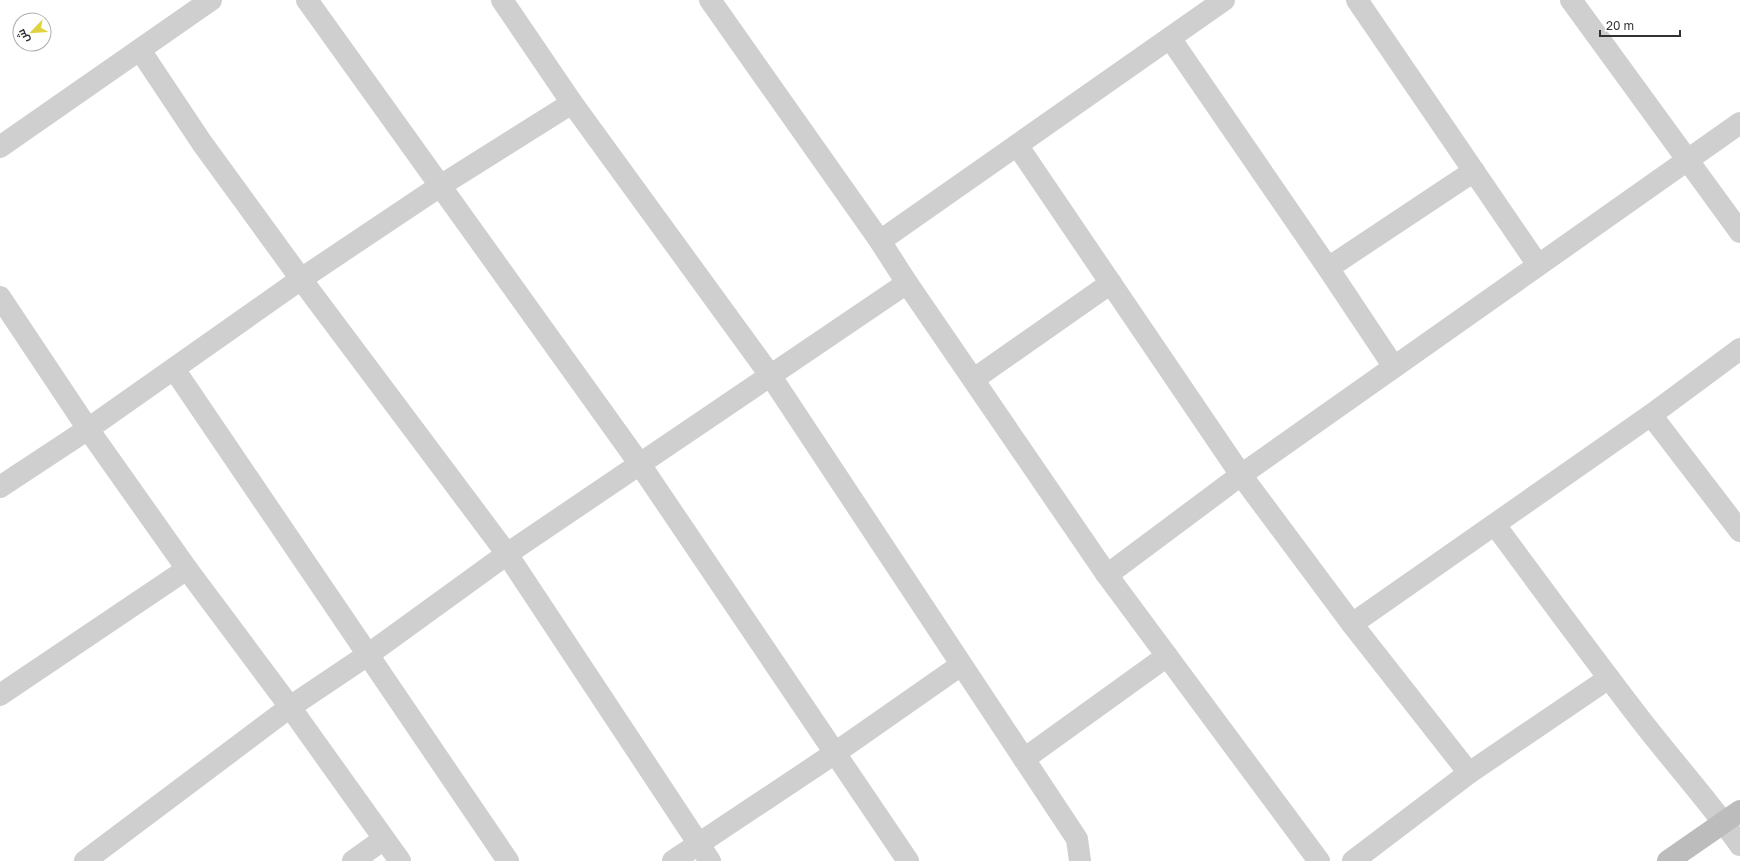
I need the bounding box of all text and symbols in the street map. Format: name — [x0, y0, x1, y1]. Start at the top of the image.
north arrow — [12, 12, 52, 52]
scale bar — [1600, 12, 1680, 38]
text: 20 m — [1606, 18, 1634, 33]
text: ش — [14, 27, 32, 46]

